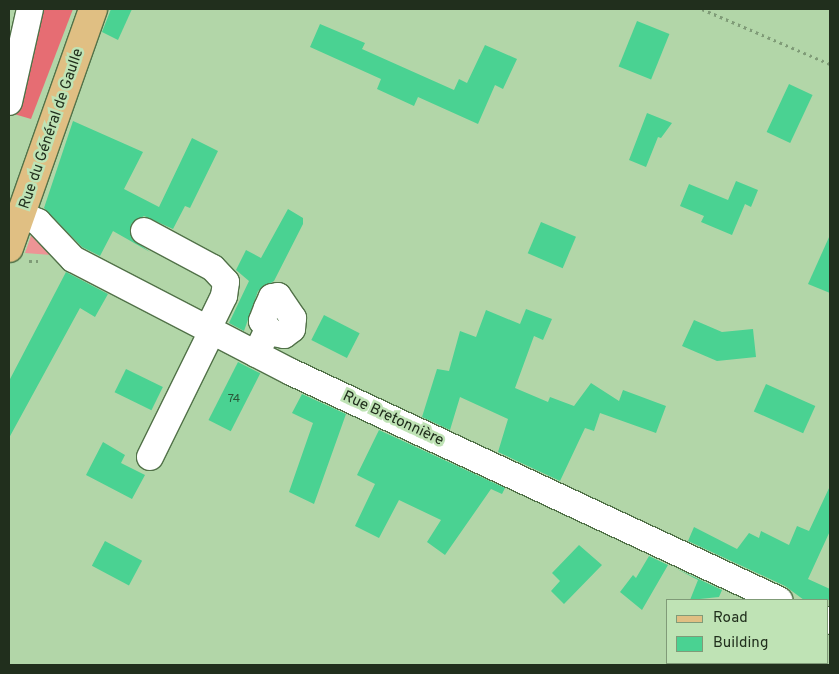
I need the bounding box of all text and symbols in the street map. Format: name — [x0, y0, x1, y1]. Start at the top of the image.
street label: Rue du Général de Gaulle — [16, 46, 88, 212]
street label: Rue Bretonnière — [340, 388, 446, 450]
house number: 74 — [228, 393, 240, 407]
legend — [666, 599, 829, 664]
text: Road — [713, 609, 748, 628]
text: Building — [713, 634, 768, 653]

